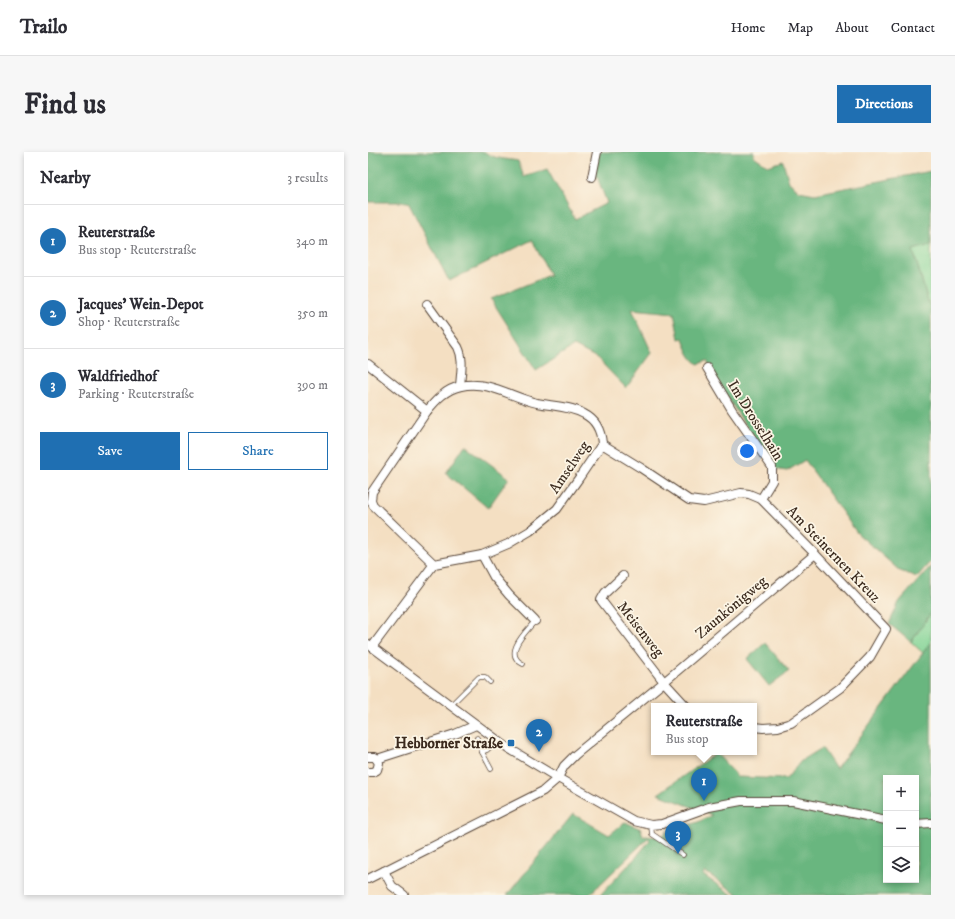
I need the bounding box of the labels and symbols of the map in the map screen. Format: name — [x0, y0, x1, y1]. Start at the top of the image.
street label: Im Drosselhain — [723, 376, 788, 464]
street label: Amselweg — [545, 437, 594, 497]
your location — [737, 441, 757, 461]
street label: Am Steinernen Kreuz — [783, 502, 885, 607]
street label: Zaunkönigweg — [691, 571, 772, 643]
street label: Meisenweg — [613, 598, 669, 662]
pin: 2 — [526, 719, 552, 752]
place label: Hebborner Straße — [395, 734, 504, 753]
marker: Hebborner Straße — [506, 738, 516, 748]
pin: 1 — [691, 768, 717, 801]
pin: 3 — [665, 821, 691, 854]

